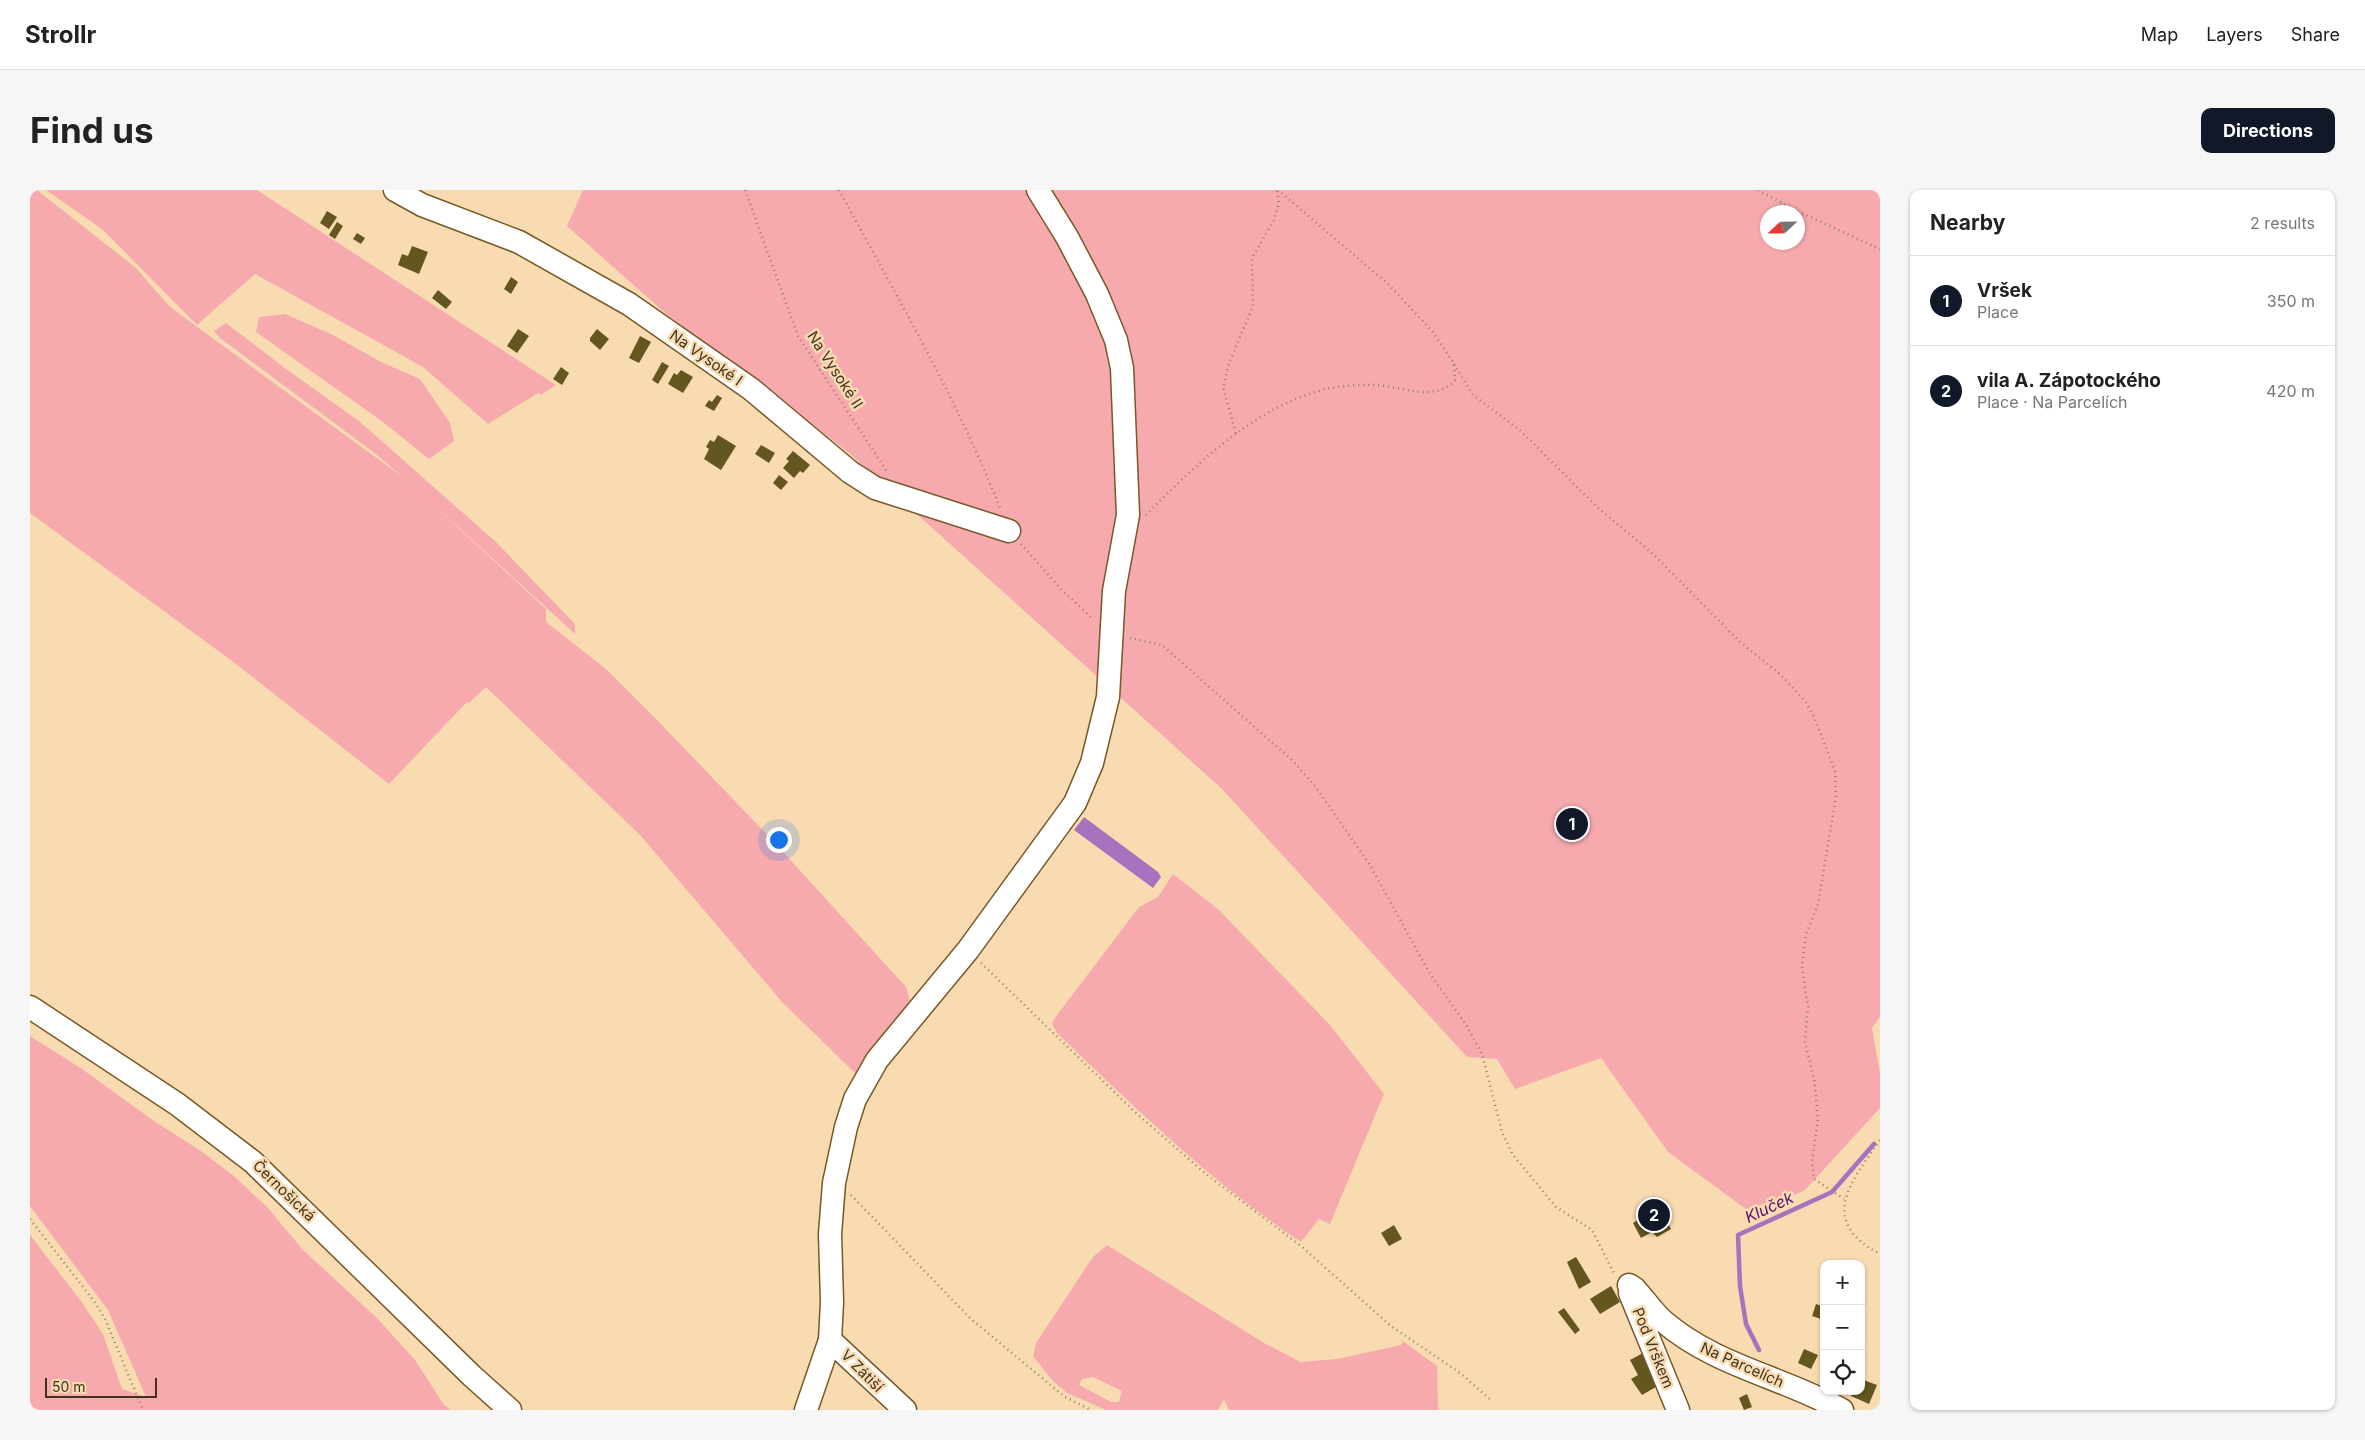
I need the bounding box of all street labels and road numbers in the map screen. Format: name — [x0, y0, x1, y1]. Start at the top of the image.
street label: Na Vysoké I — [666, 326, 746, 390]
street label: Na Vysoké II — [803, 327, 868, 412]
street label: Černošická — [249, 1156, 320, 1225]
street label: Pod Vrškem — [1629, 1305, 1678, 1391]
street label: Na Parcelích — [1698, 1338, 1787, 1391]
street label: V Zátiší — [837, 1345, 888, 1396]

